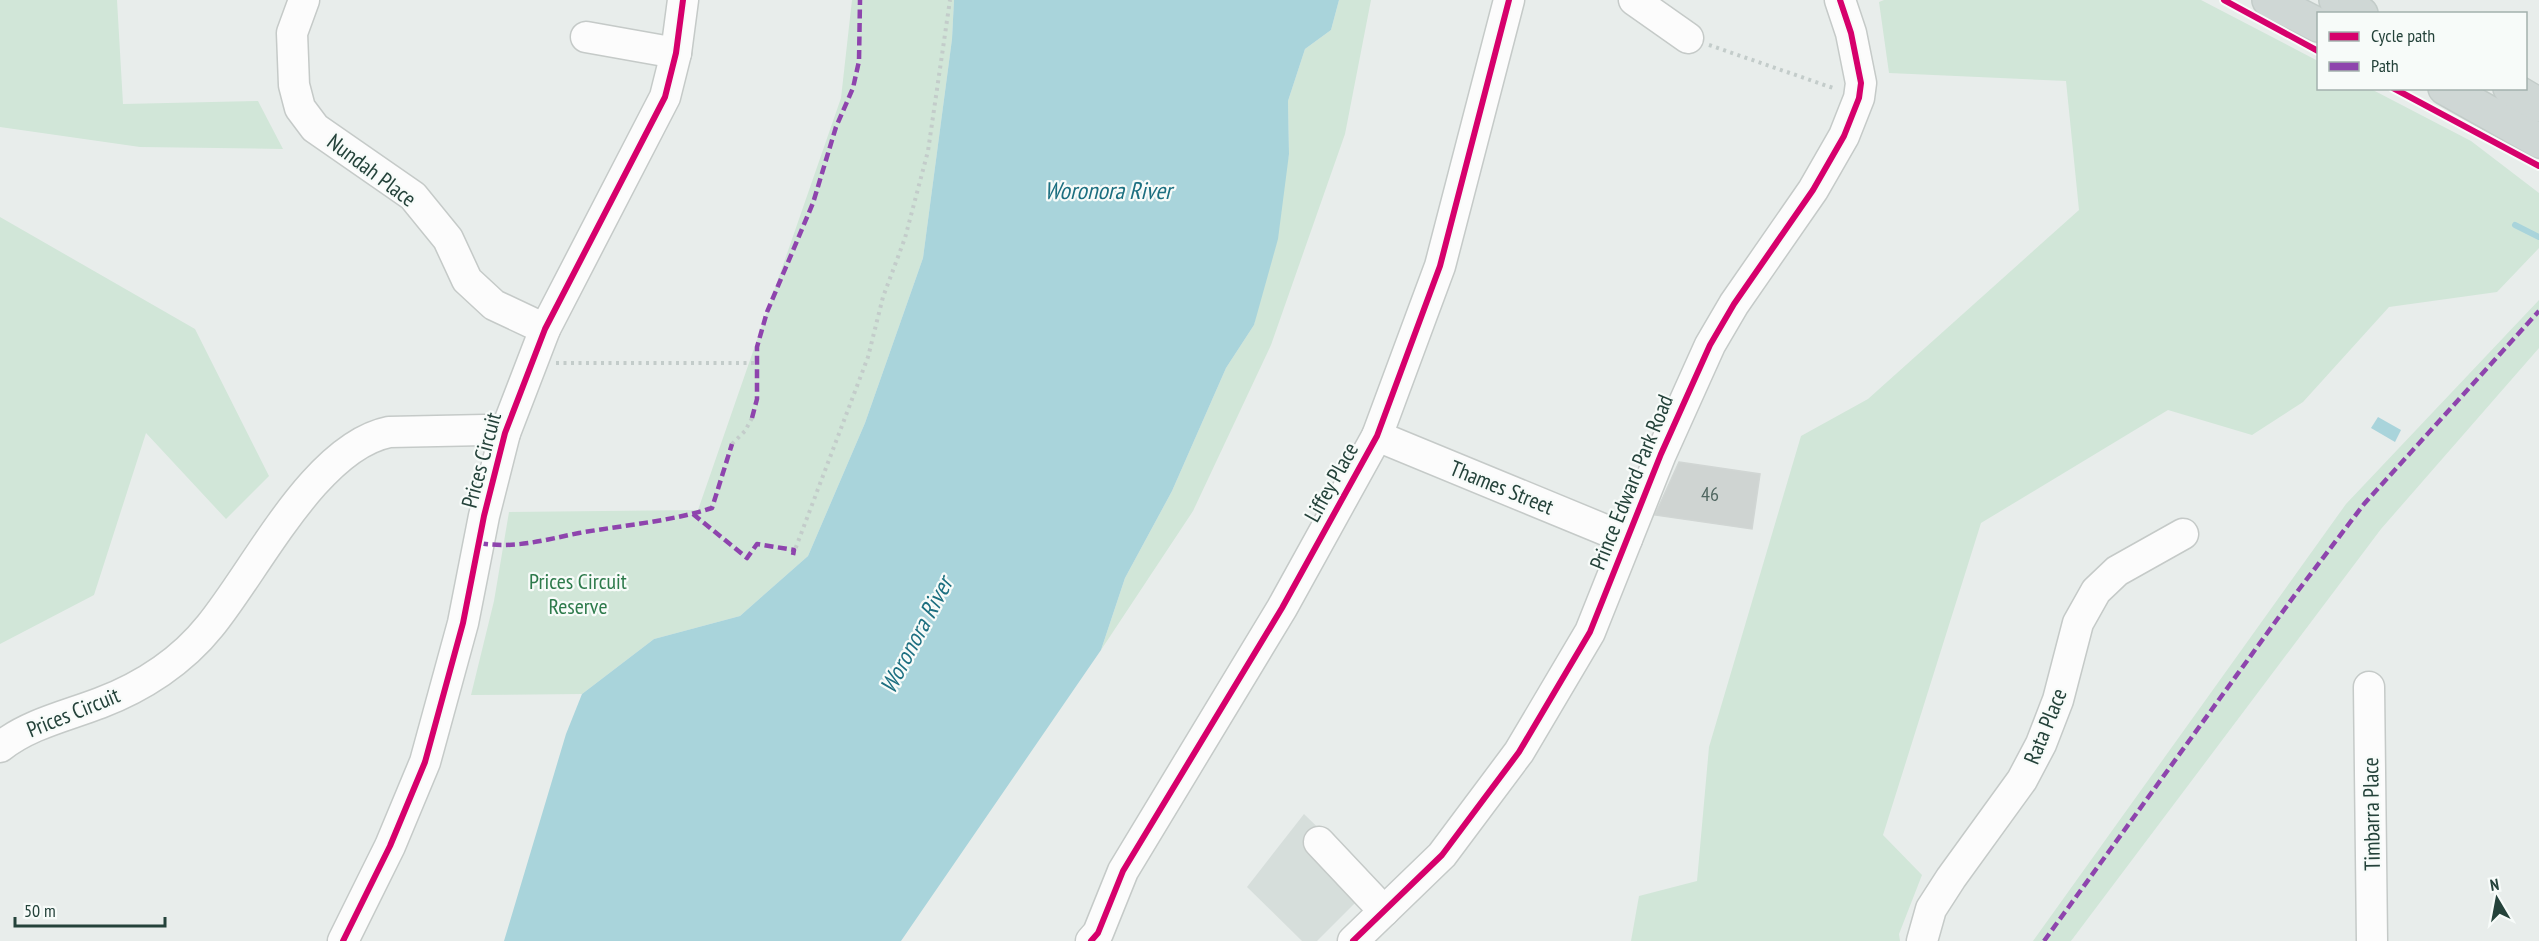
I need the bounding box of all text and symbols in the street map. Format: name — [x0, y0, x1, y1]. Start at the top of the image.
legend — [2317, 12, 2527, 90]
text: Cycle path — [2371, 24, 2435, 47]
text: Path — [2371, 54, 2399, 77]
street label: Nundah Place — [322, 127, 422, 213]
water label: Woronora River — [1044, 175, 1175, 206]
street label: Prince Edward Park Road — [1583, 390, 1679, 574]
street label: Prices Circuit — [455, 409, 507, 511]
street label: Liffey Place — [1298, 437, 1364, 527]
street label: Thames Street — [1446, 454, 1558, 520]
house number: 46 — [1701, 481, 1719, 507]
park label: Prices Circuit Reserve — [529, 567, 627, 620]
water label: Woronora River — [872, 569, 961, 698]
street label: Prices Circuit — [22, 681, 124, 743]
street label: Rata Place — [2017, 684, 2073, 768]
street label: Timbarra Place — [2356, 757, 2386, 871]
north arrow — [2467, 869, 2527, 929]
text: N — [2488, 874, 2500, 895]
scale bar — [15, 890, 165, 928]
text: 50 m — [24, 899, 56, 922]

